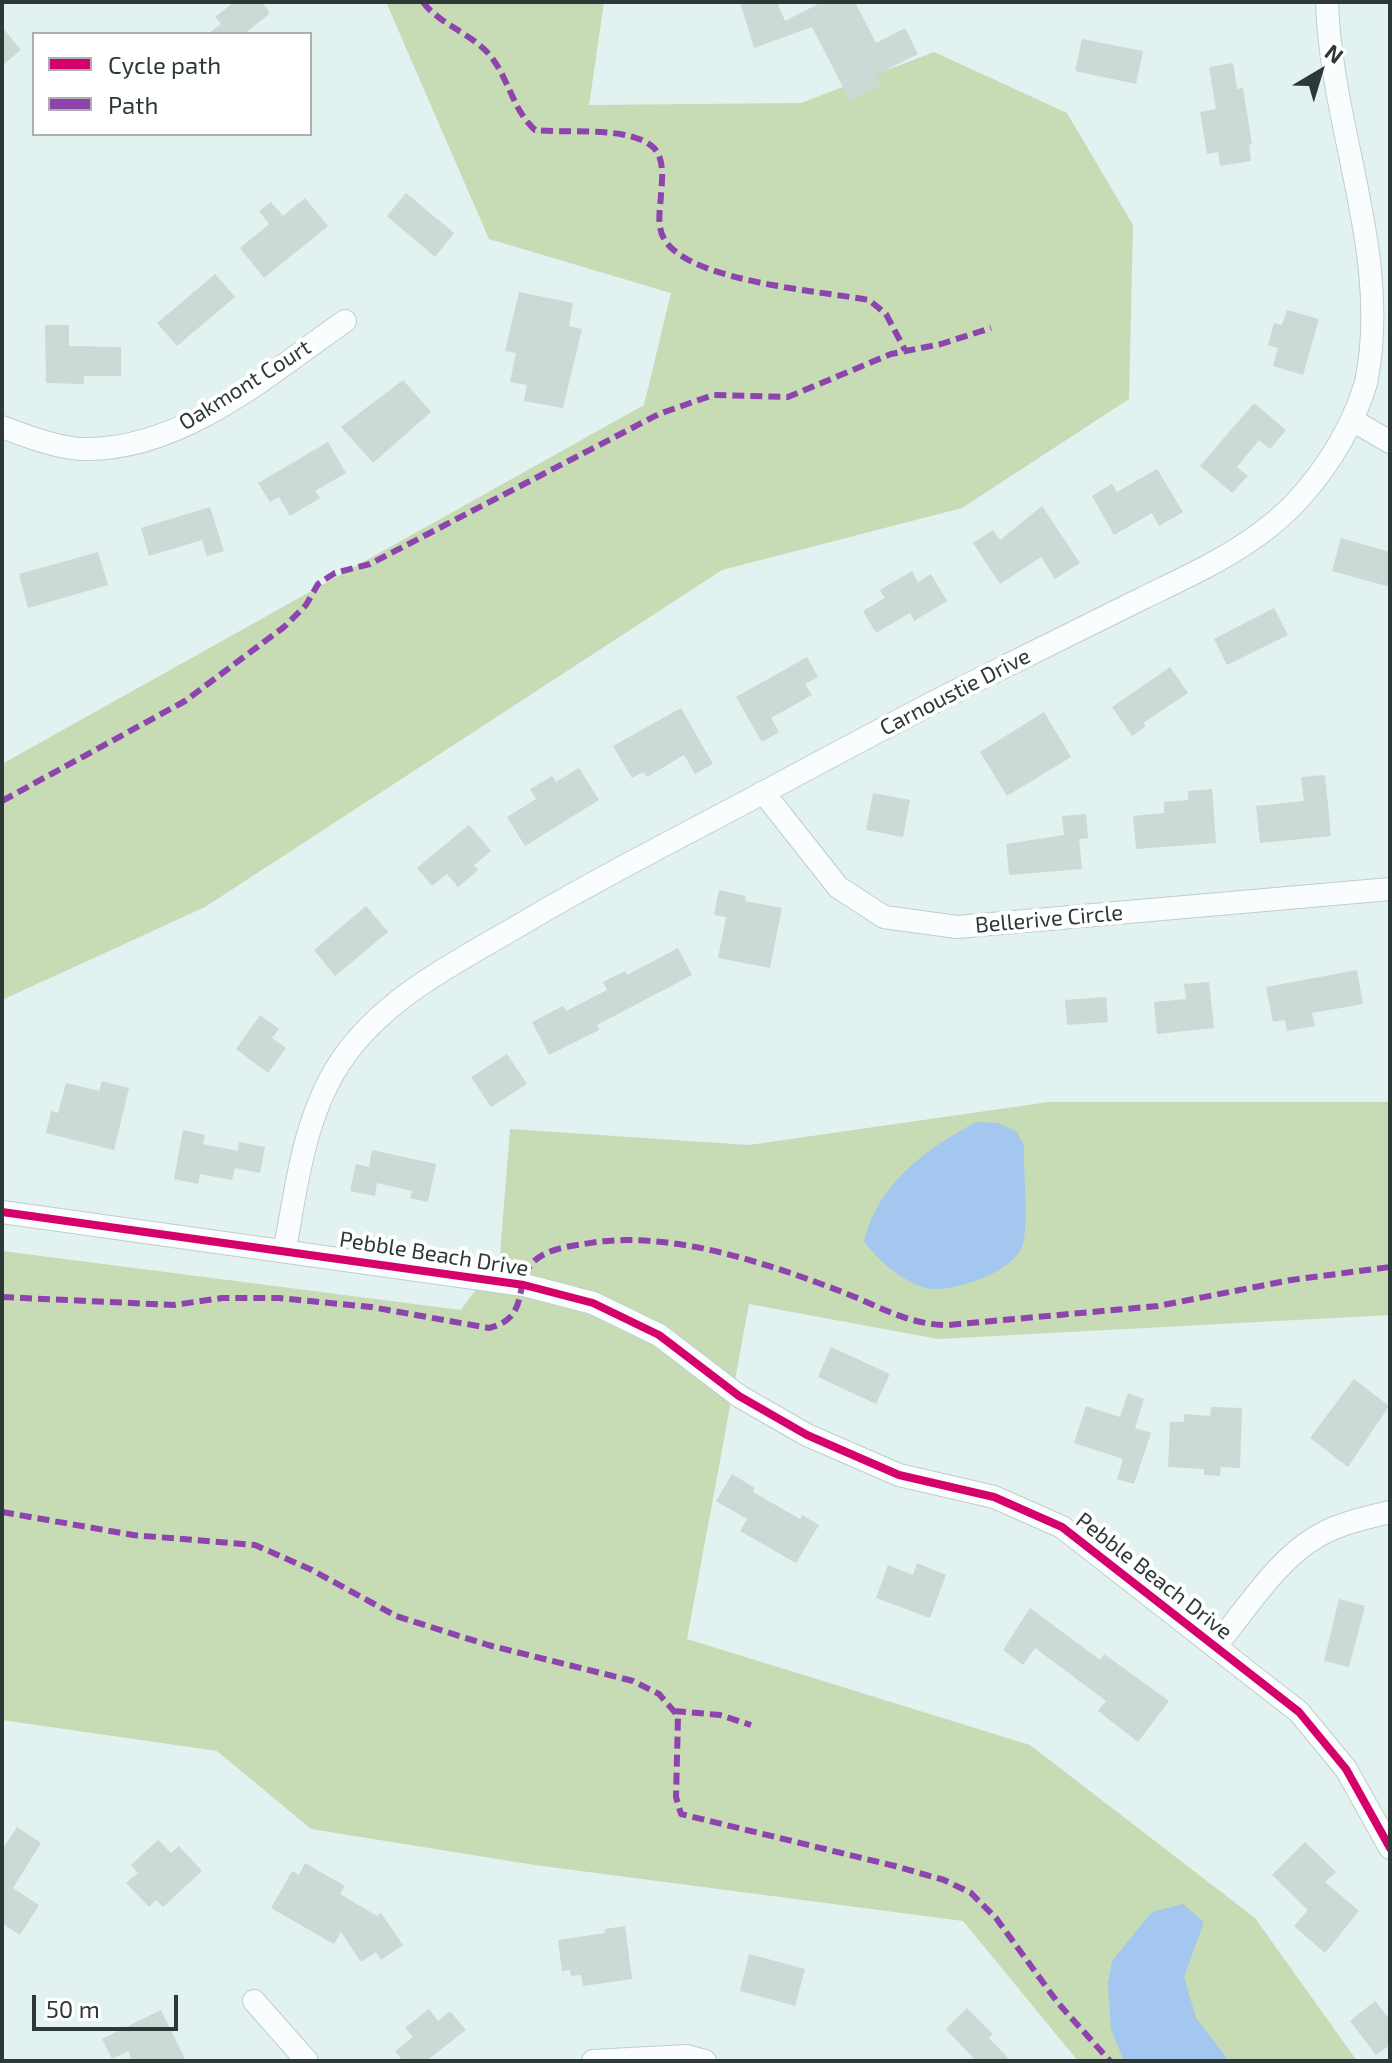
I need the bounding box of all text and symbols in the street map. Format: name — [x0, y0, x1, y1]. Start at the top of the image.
legend — [32, 32, 312, 136]
north arrow — [1280, 32, 1360, 112]
text: N — [1321, 38, 1349, 68]
text: Cycle path — [108, 50, 221, 79]
text: Path — [108, 90, 158, 119]
street label: Oakmont Court — [174, 334, 316, 436]
street label: Carnoustie Drive — [875, 643, 1035, 741]
street label: Bellerive Circle — [974, 899, 1124, 939]
street label: Pebble Beach Drive — [338, 1226, 530, 1282]
street label: Pebble Beach Drive — [1071, 1507, 1237, 1645]
scale bar — [36, 1979, 182, 2029]
text: 50 m — [46, 1994, 100, 2023]

